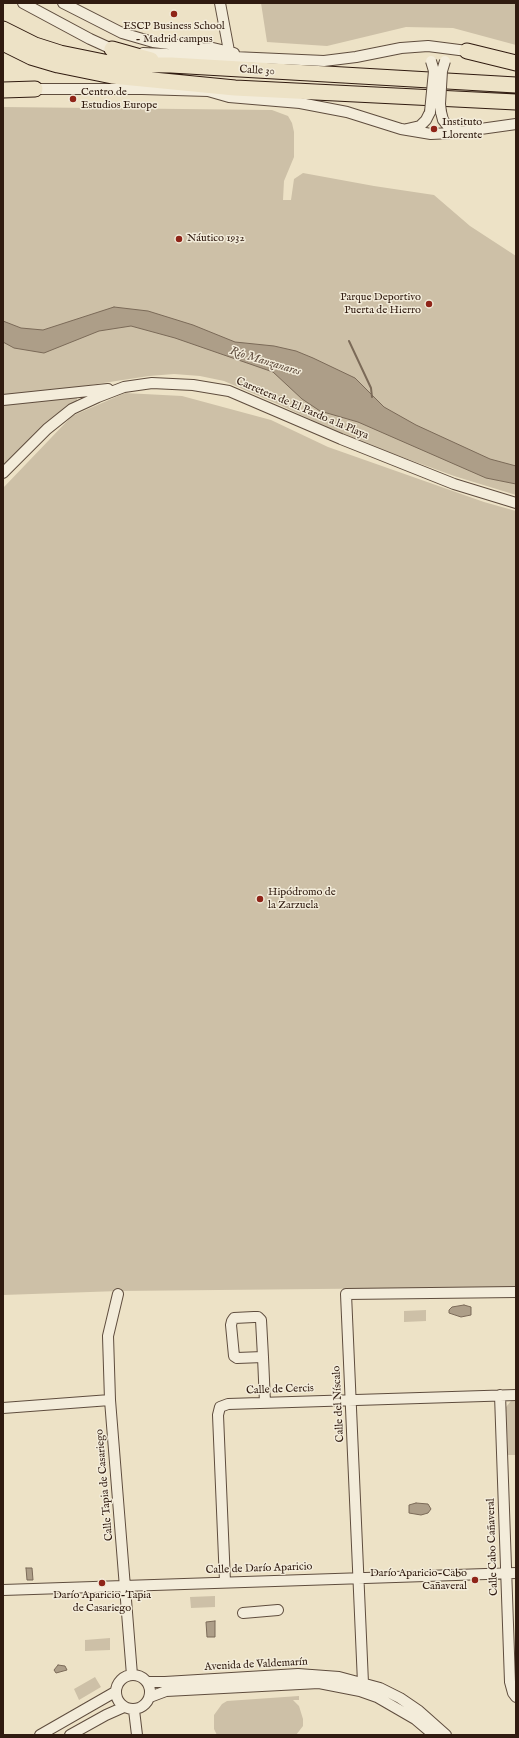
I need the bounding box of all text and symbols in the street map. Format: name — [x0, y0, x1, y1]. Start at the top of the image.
marker: ESCP Business School - Madrid campus — [169, 9, 179, 19]
place label: ESCP Business School - Madrid campus — [123, 20, 225, 46]
street label: Calle 30 — [239, 63, 275, 79]
place label: Centro de Estudios Europe — [81, 86, 157, 112]
marker: Centro de Estudios Europe — [68, 94, 78, 104]
place label: Instituto Llorente — [442, 116, 482, 142]
marker: Instituto Llorente — [429, 124, 439, 134]
place label: Náutico 1932 — [187, 232, 245, 246]
marker: Náutico 1932 — [174, 234, 184, 244]
place label: Parque Deportivo Puerta de Hierro — [340, 291, 421, 317]
marker: Parque Deportivo Puerta de Hierro — [424, 299, 434, 309]
water label: Río Manzanares — [228, 344, 302, 380]
street label: Carretera de El Pardo a la Playa — [234, 375, 370, 443]
place label: Hipódromo de la Zarzuela — [268, 886, 336, 912]
marker: Hipódromo de la Zarzuela — [255, 894, 265, 904]
street label: Calle del Níscalo — [330, 1365, 348, 1443]
street label: Calle de Cercis — [246, 1382, 314, 1398]
street label: Calle Tapia de Casariego — [94, 1428, 116, 1542]
street label: Calle Cabo Cañaveral — [485, 1498, 501, 1596]
street label: Calle de Darío Aparicio — [205, 1561, 313, 1577]
place label: Darío Aparicio-Cabo Cañaveral — [370, 1567, 467, 1593]
marker: Darío Aparicio-Cabo Cañaveral — [470, 1575, 480, 1585]
marker: Darío Aparicio-Tapia de Casariego — [97, 1578, 107, 1588]
place label: Darío Aparicio-Tapia de Casariego — [53, 1589, 151, 1615]
street label: Avenida de Valdemarín — [204, 1656, 308, 1674]

